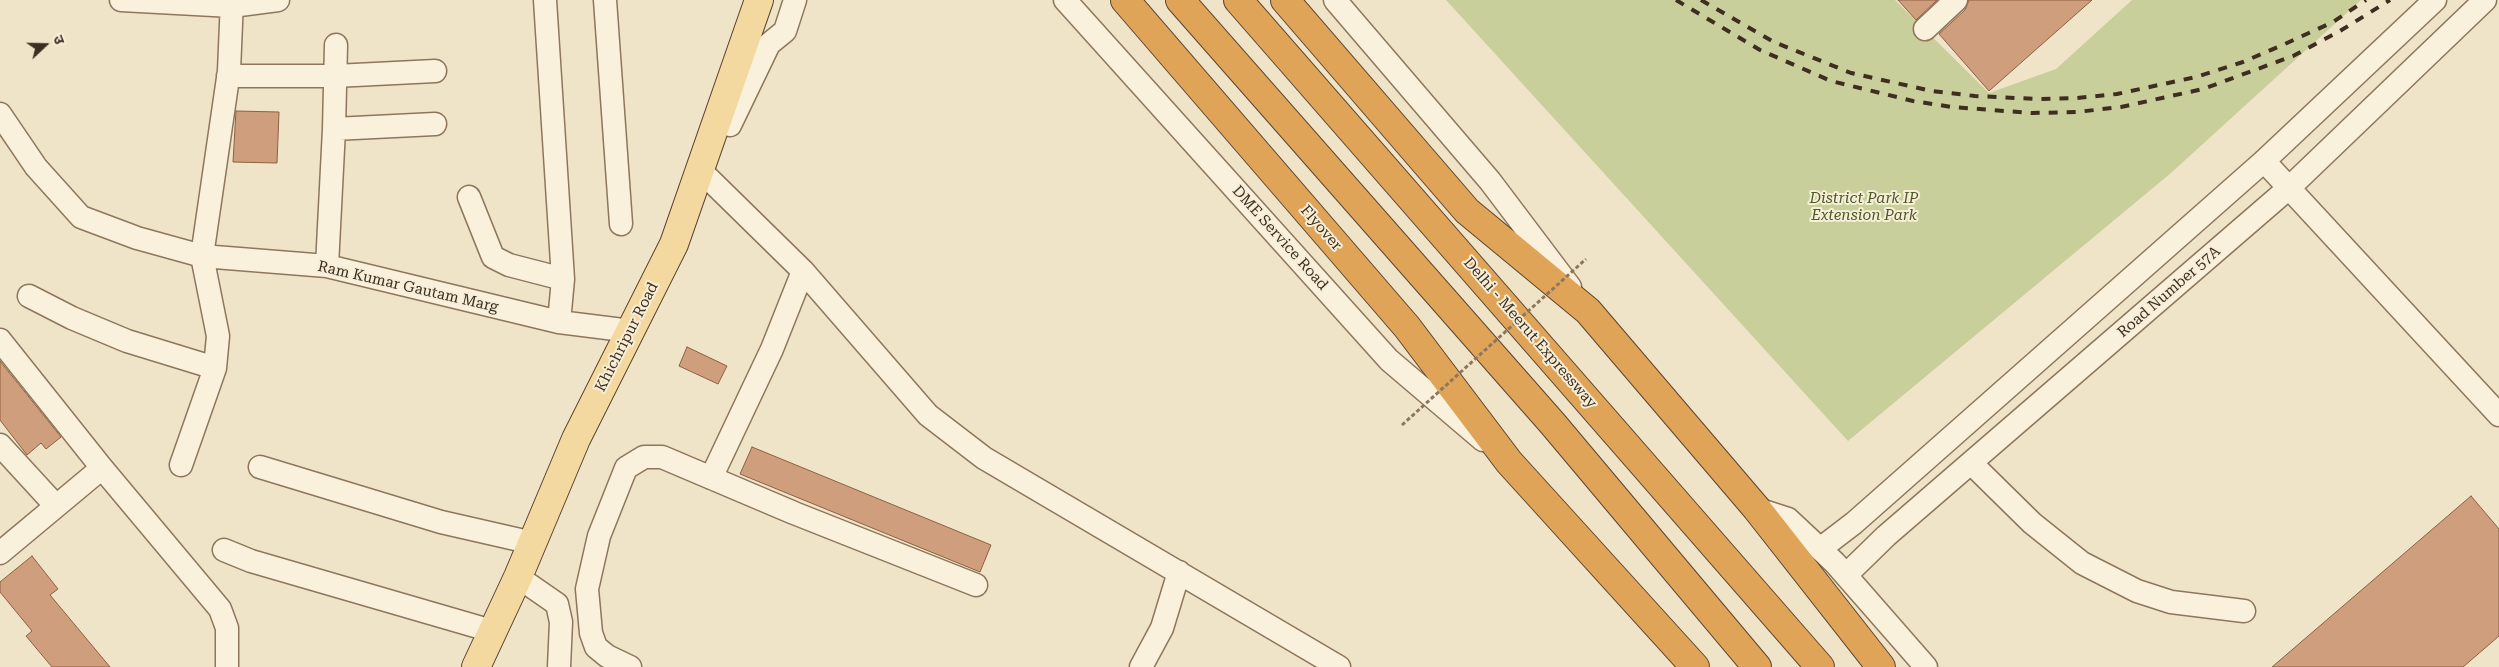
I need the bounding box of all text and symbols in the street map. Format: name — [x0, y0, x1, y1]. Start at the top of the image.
north arrow — [20, 20, 70, 70]
text: उ — [50, 33, 68, 46]
street label: DME Service Road — [1228, 182, 1332, 294]
park label: District Park IP Extension Park — [1809, 190, 1919, 225]
street label: Flyover — [1297, 202, 1345, 254]
street label: Road Number 57A — [2114, 242, 2224, 342]
street label: Delhi - Meerut Expressway — [1460, 254, 1600, 412]
street label: Ram Kumar Gautam Marg — [316, 257, 500, 317]
street label: Khichripur Road — [592, 279, 662, 395]

